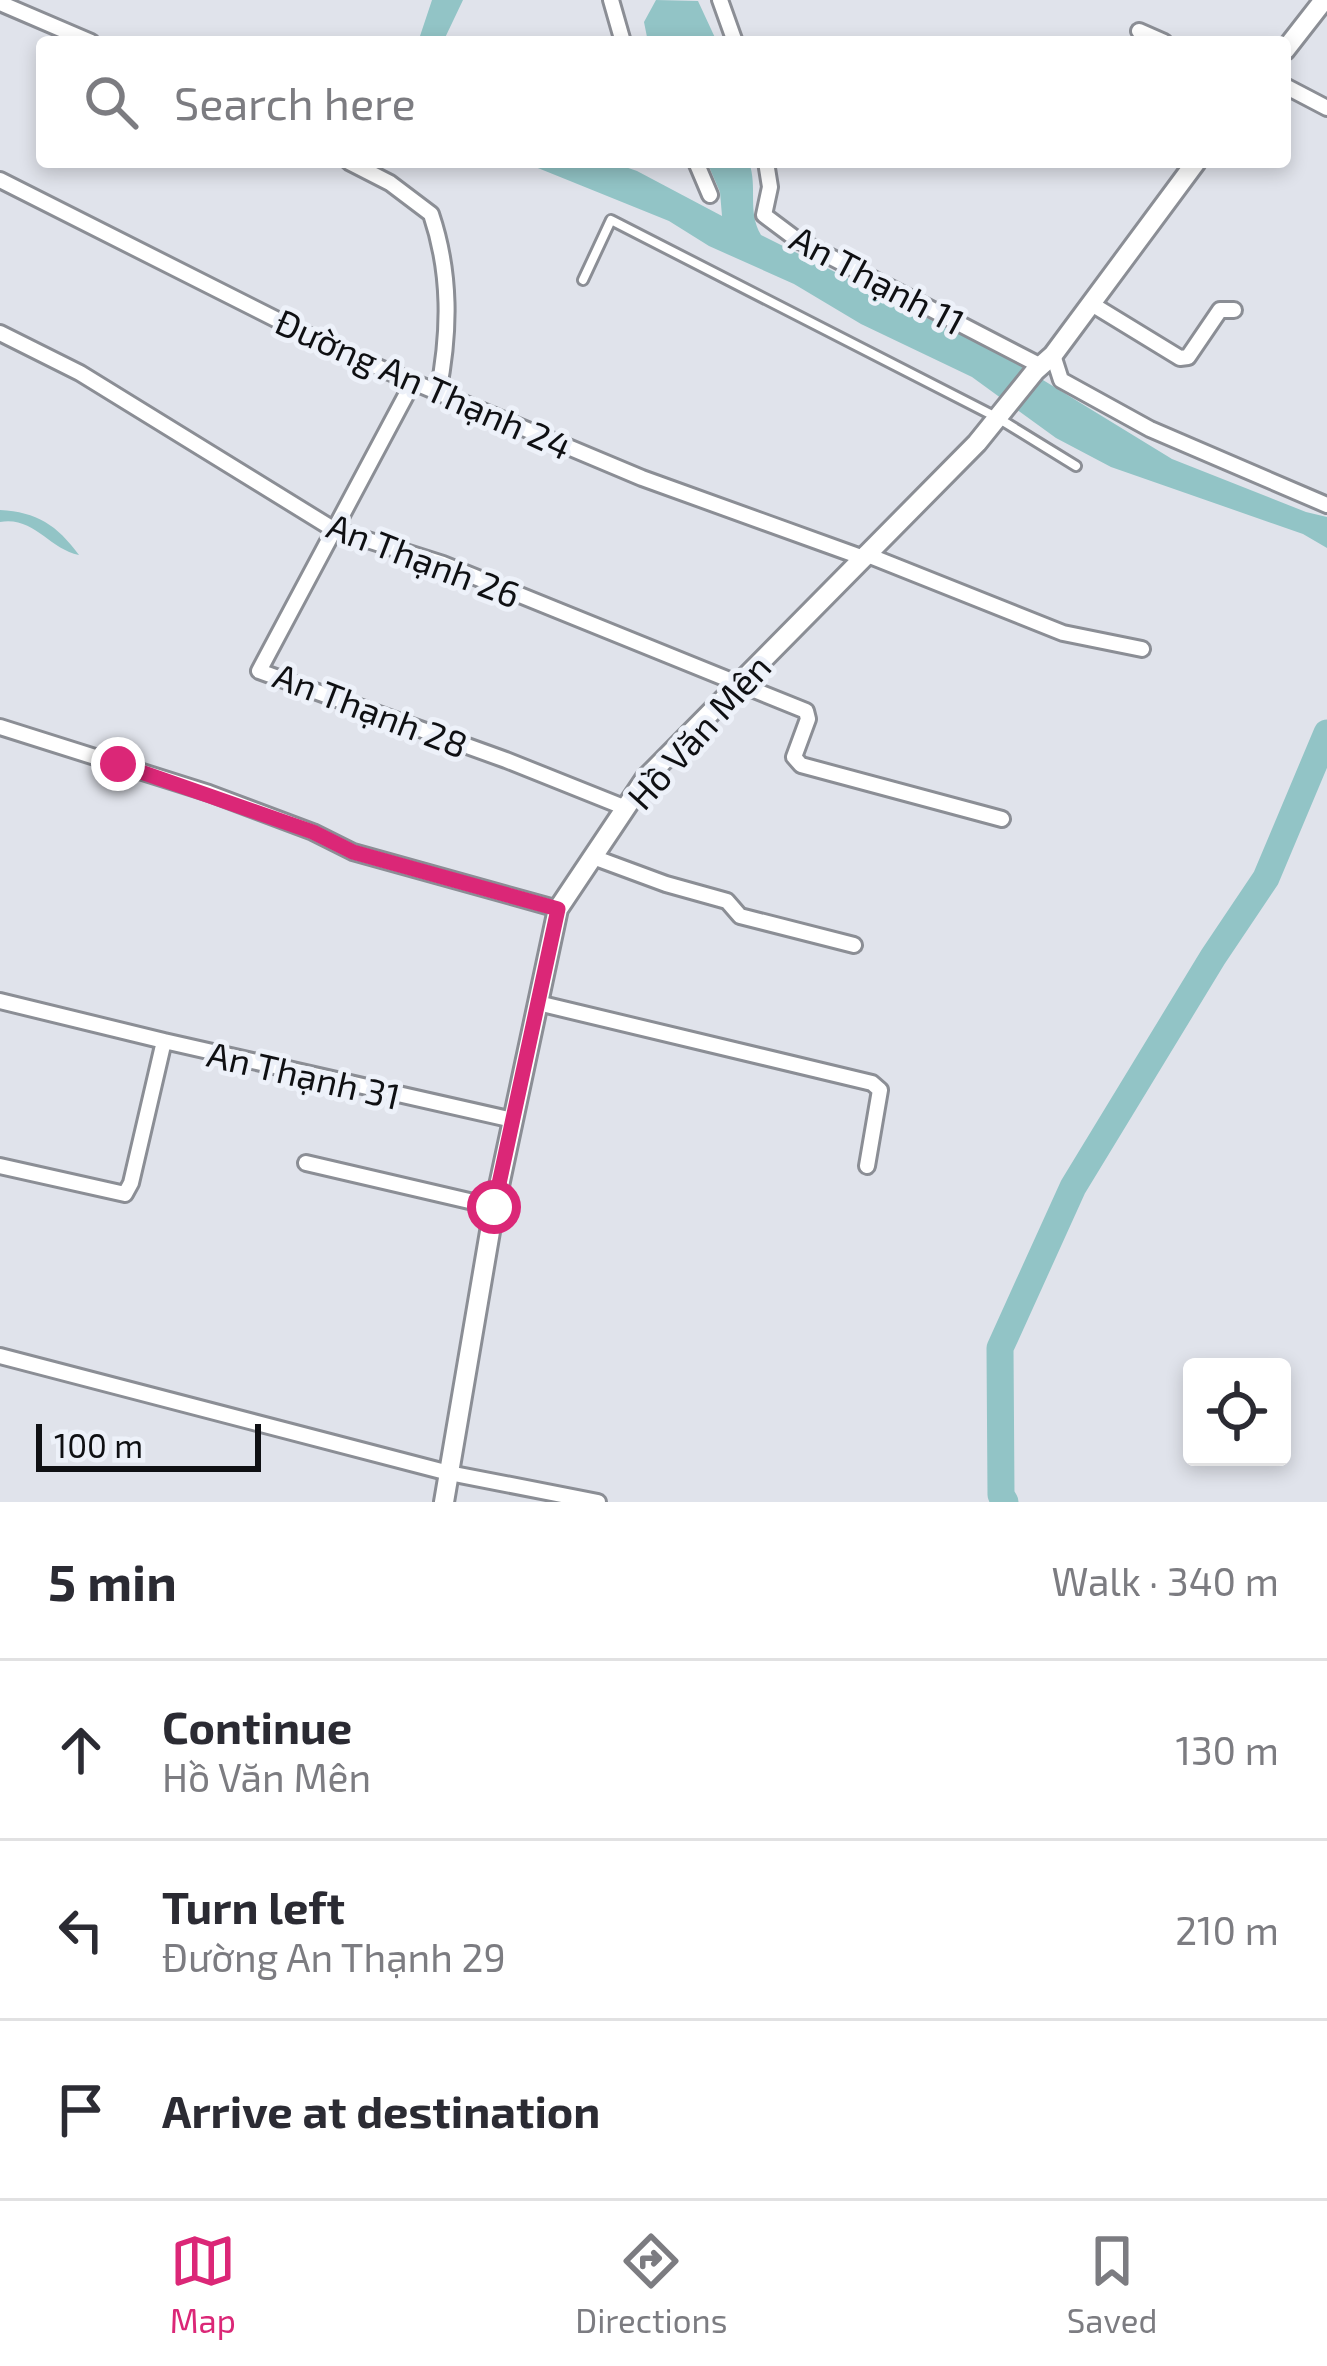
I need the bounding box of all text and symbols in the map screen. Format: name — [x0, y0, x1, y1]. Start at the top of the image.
search box — [36, 36, 1291, 168]
icon: search — [78, 69, 144, 135]
text: Search here — [174, 75, 416, 129]
street label: An Thạnh 11 — [784, 215, 972, 343]
street label: Đường An Thạnh 24 — [270, 298, 578, 468]
street label: An Thạnh 26 — [322, 503, 526, 615]
street label: Hồ Văn Mên — [617, 645, 779, 817]
street label: An Thạnh 28 — [268, 652, 474, 766]
route end — [91, 737, 145, 791]
street label: An Thạnh 31 — [204, 1031, 404, 1117]
route start — [467, 1180, 521, 1234]
map controls — [1183, 1358, 1291, 1466]
button: locate — [1183, 1358, 1291, 1466]
scale bar — [36, 1418, 261, 1471]
text: 100 m — [54, 1425, 143, 1465]
text: 5 min — [48, 1550, 177, 1611]
text: Walk · 340 m — [1051, 1557, 1279, 1604]
text: Continue — [162, 1699, 352, 1753]
icon: ahead — [48, 1717, 114, 1783]
text: 130 m — [1175, 1726, 1279, 1773]
text: Hồ Văn Mên — [162, 1753, 371, 1800]
text: Turn left — [162, 1879, 345, 1933]
icon: left — [48, 1897, 114, 1963]
text: 210 m — [1175, 1906, 1279, 1953]
text: Đường An Thạnh 29 — [162, 1933, 506, 1980]
icon: arrive — [48, 2077, 114, 2143]
text: Arrive at destination — [162, 2083, 600, 2137]
tab: Map — [170, 2228, 236, 2340]
tab: Directions — [575, 2228, 727, 2340]
tab: Saved — [1067, 2228, 1157, 2340]

